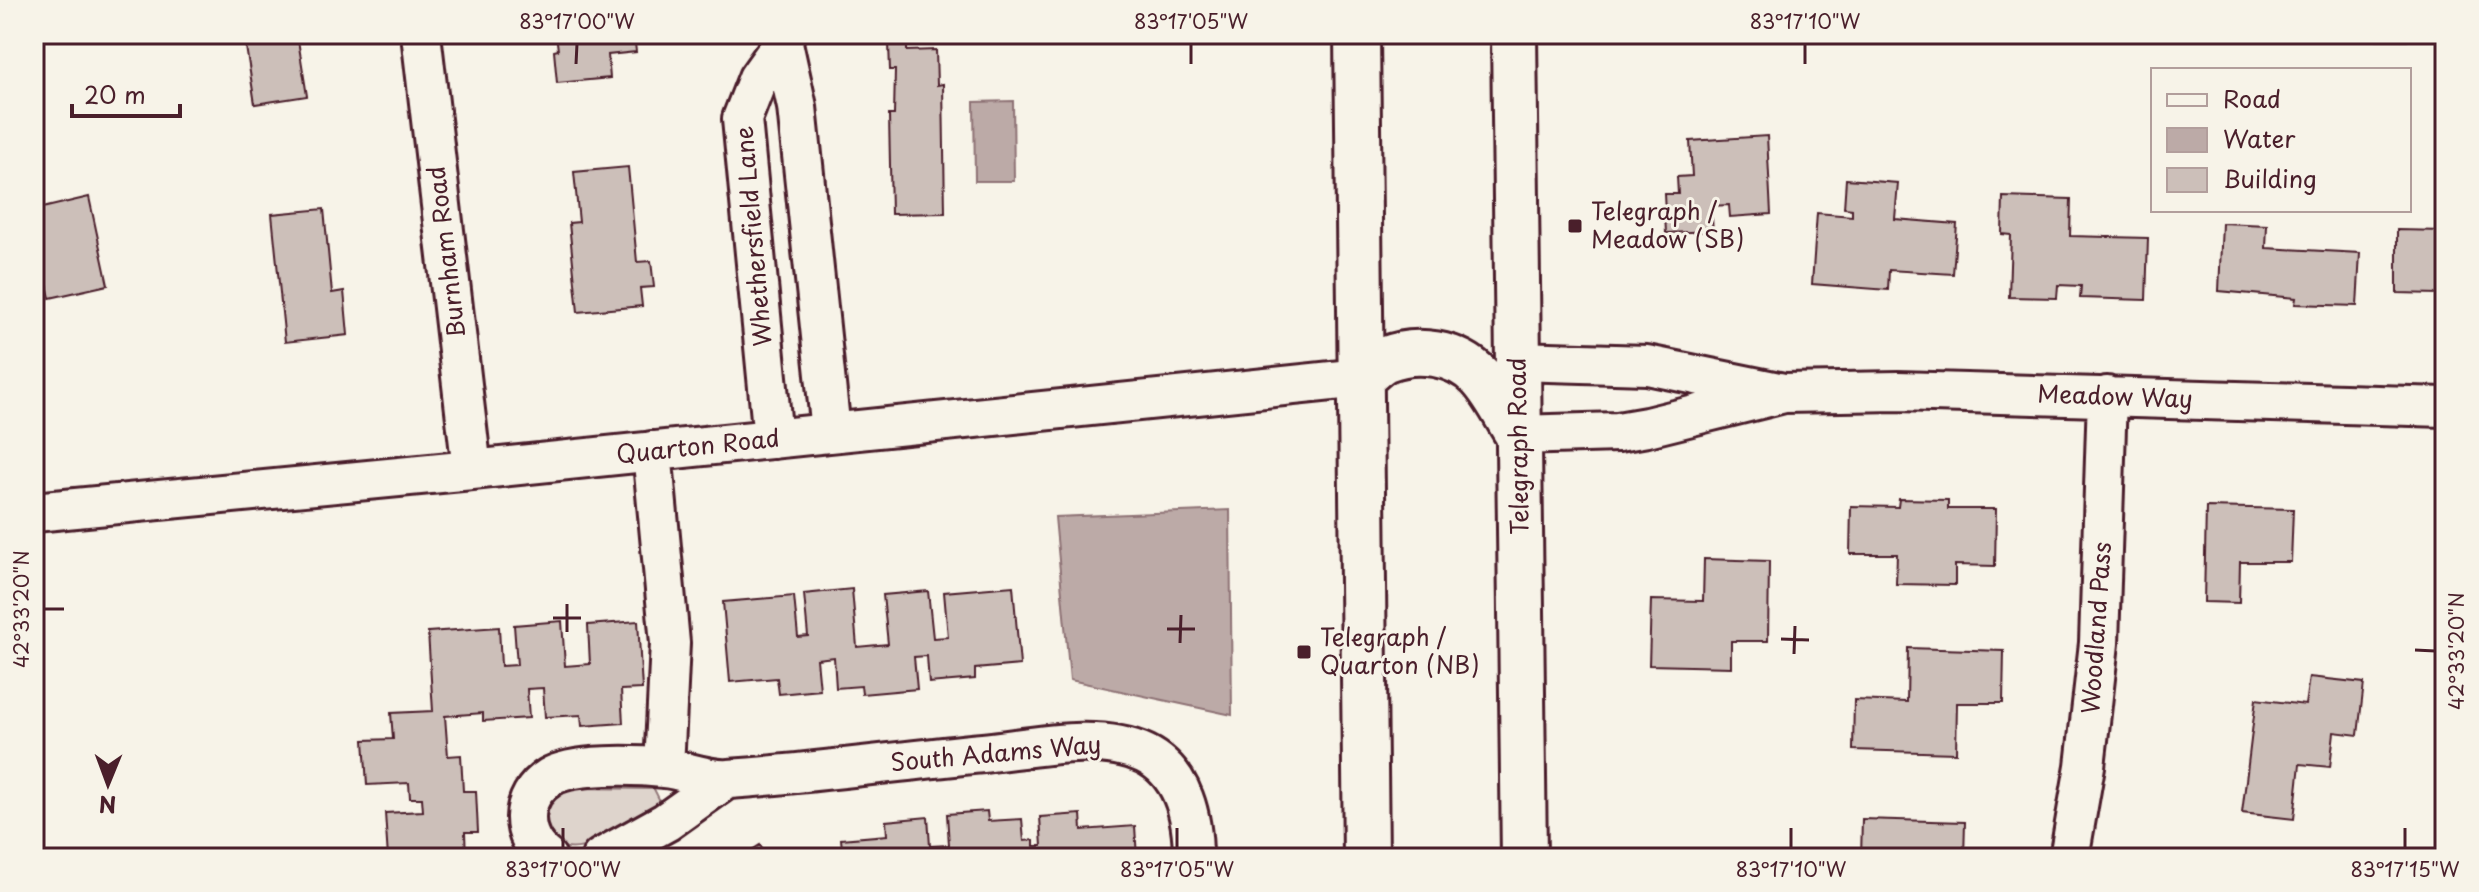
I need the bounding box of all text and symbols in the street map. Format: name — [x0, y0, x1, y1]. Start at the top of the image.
text: 83°17'00"W — [519, 6, 635, 36]
text: 83°17'05"W — [1134, 6, 1248, 36]
text: 83°17'10"W — [1750, 6, 1861, 36]
scale bar — [72, 68, 180, 118]
legend — [2151, 68, 2411, 212]
text: 20 m — [84, 76, 146, 112]
text: Road — [2223, 80, 2281, 116]
text: Water — [2223, 120, 2296, 156]
street label: Whethersfield Lane — [724, 125, 780, 348]
text: Building — [2223, 160, 2317, 196]
street label: Burnham Road — [417, 164, 473, 340]
place label: Telegraph / Meadow (SB) — [1591, 192, 1744, 256]
marker: Telegraph / Meadow (SB) — [1566, 217, 1584, 235]
street label: Telegraph Road — [1497, 357, 1537, 535]
street label: Meadow Way — [2037, 374, 2194, 416]
street label: Quarton Road — [614, 419, 781, 471]
street label: Woodland Pass — [2071, 541, 2119, 715]
text: 42°33'20"N — [6, 550, 36, 668]
text: 42°33'20"N — [2441, 592, 2471, 710]
place label: Telegraph / Quarton (NB) — [1320, 618, 1480, 682]
marker: Telegraph / Quarton (NB) — [1295, 643, 1313, 661]
street label: South Adams Way — [889, 725, 1103, 779]
north arrow — [68, 744, 148, 824]
text: N — [99, 789, 117, 822]
text: 83°17'00"W — [505, 854, 621, 884]
text: 83°17'05"W — [1120, 854, 1234, 884]
text: 83°17'10"W — [1736, 854, 1847, 884]
text: 83°17'15"W — [2351, 854, 2460, 884]

